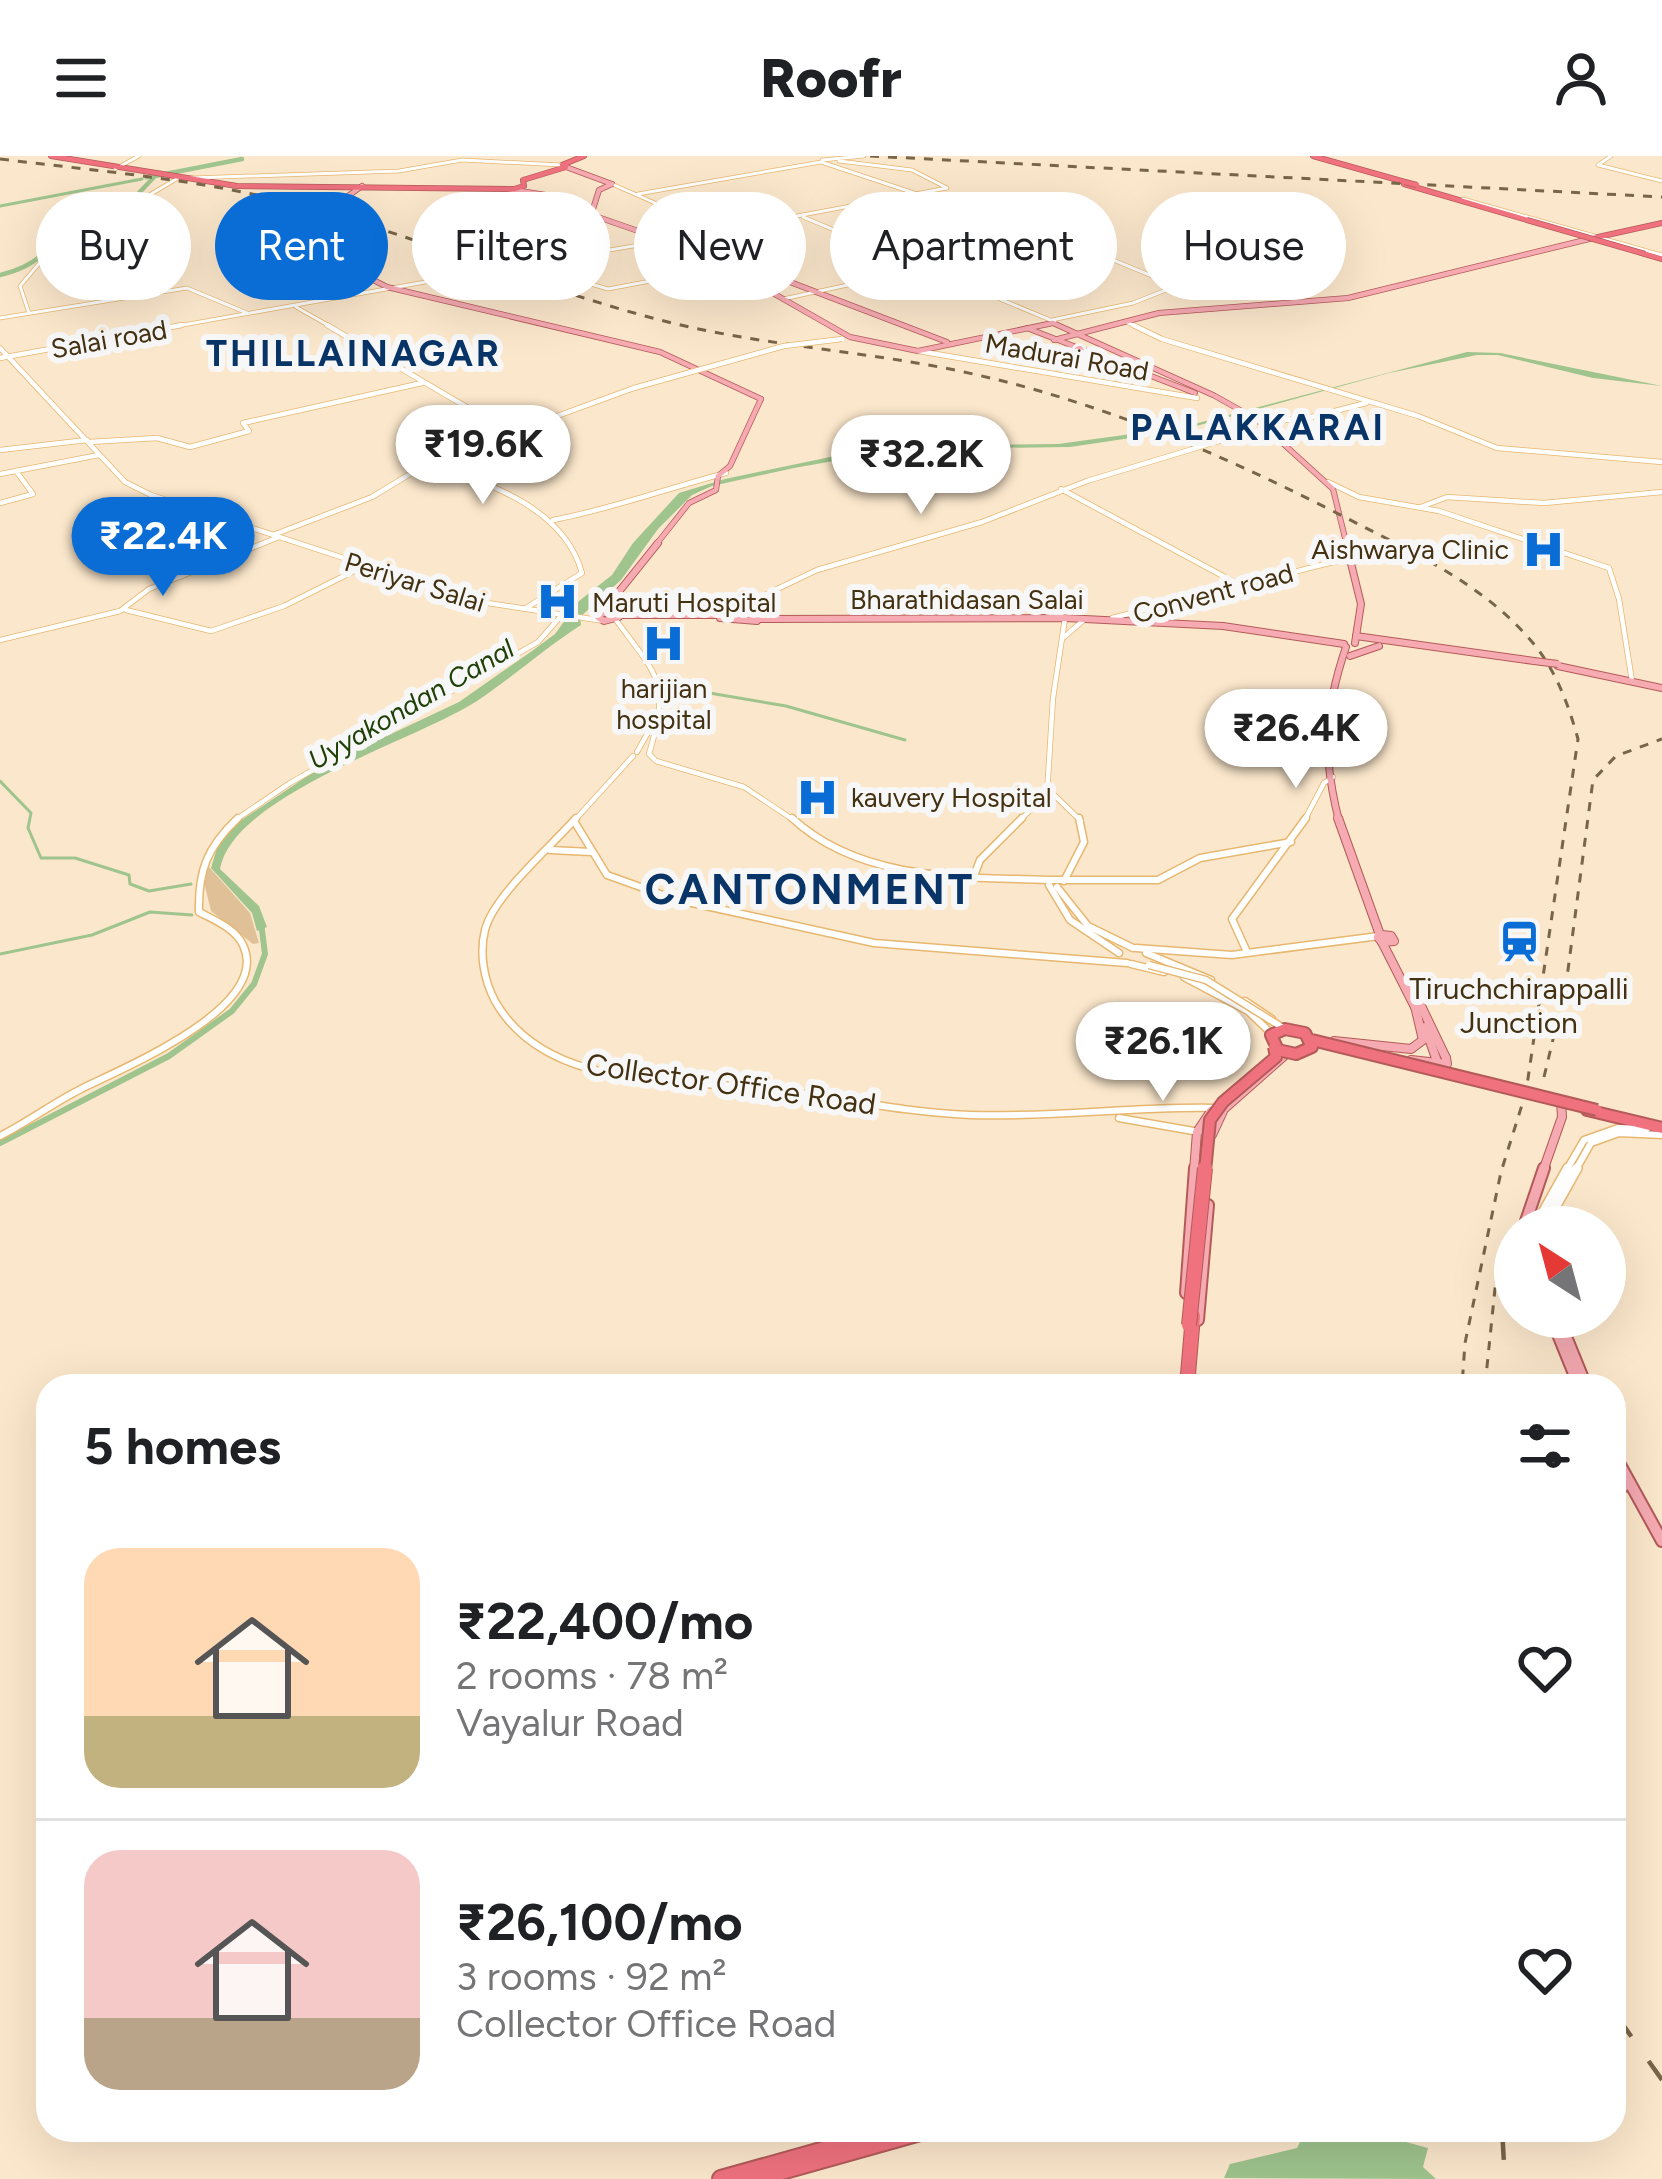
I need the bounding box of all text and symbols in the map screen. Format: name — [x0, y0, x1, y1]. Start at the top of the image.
icon: menu — [48, 45, 114, 111]
icon: person — [1548, 45, 1614, 111]
text: Roofr — [760, 46, 902, 111]
chip: Buy — [36, 192, 191, 300]
chip: Rent — [215, 192, 388, 300]
chip: Filters — [412, 192, 610, 300]
chip: New — [634, 192, 806, 300]
chip: Apartment — [830, 192, 1117, 300]
chip: House — [1141, 192, 1346, 300]
street label: Salai road — [48, 313, 170, 365]
street label: Madurai Road — [983, 326, 1151, 388]
district label: THILLAINAGAR — [206, 332, 502, 375]
pin: ₹19.6K — [385, 405, 581, 507]
district label: PALAKKARAI — [1130, 406, 1386, 449]
pin: ₹32.2K — [823, 415, 1019, 517]
text: ₹19.6K — [423, 420, 543, 467]
text: ₹32.2K — [858, 430, 984, 477]
pin: ₹22.4K — [65, 497, 261, 599]
text: ₹22.4K — [99, 512, 227, 559]
hospital icon: Aishwarya Clinic — [1520, 526, 1566, 572]
place label: Aishwarya Clinic — [1311, 533, 1509, 566]
street label: Periyar Salai — [341, 545, 489, 619]
street label: Convent road — [1129, 556, 1297, 630]
hospital icon: Maruti Hospital — [535, 579, 581, 625]
street label: Bharathidasan Salai — [850, 583, 1084, 616]
place label: Maruti Hospital — [592, 586, 777, 619]
hospital icon: harijian hospital — [641, 621, 687, 667]
water label: Uyyakondan Canal — [302, 631, 521, 776]
place label: harijian hospital — [616, 672, 712, 736]
pin: ₹26.4K — [1198, 689, 1394, 791]
text: ₹26.4K — [1232, 704, 1360, 751]
hospital icon: kauvery Hospital — [794, 774, 840, 820]
place label: kauvery Hospital — [851, 781, 1052, 814]
district label: CANTONMENT — [645, 864, 975, 915]
station icon: Tiruchchirappalli Junction — [1496, 919, 1542, 965]
place label: Tiruchchirappalli Junction — [1409, 970, 1629, 1041]
pin: ₹26.1K — [1065, 1002, 1261, 1104]
text: ₹26.1K — [1103, 1017, 1223, 1064]
street label: Collector Office Road — [584, 1045, 878, 1123]
north arrow — [1494, 1206, 1626, 1338]
map controls — [1494, 1206, 1626, 1338]
icon: filters — [1512, 1413, 1578, 1479]
text: 5 homes — [84, 1416, 281, 1477]
text: ₹22,400/mo — [456, 1591, 753, 1652]
icon: home — [180, 1596, 324, 1740]
icon: heart — [1512, 1635, 1578, 1701]
text: 2 rooms · 78 m² — [456, 1652, 728, 1699]
text: Vayalur Road — [456, 1699, 684, 1746]
text: ₹26,100/mo — [456, 1892, 743, 1953]
icon: home — [180, 1898, 324, 2042]
icon: heart — [1512, 1937, 1578, 2003]
text: 3 rooms · 92 m² — [456, 1953, 727, 2000]
text: Collector Office Road — [456, 2000, 836, 2047]

